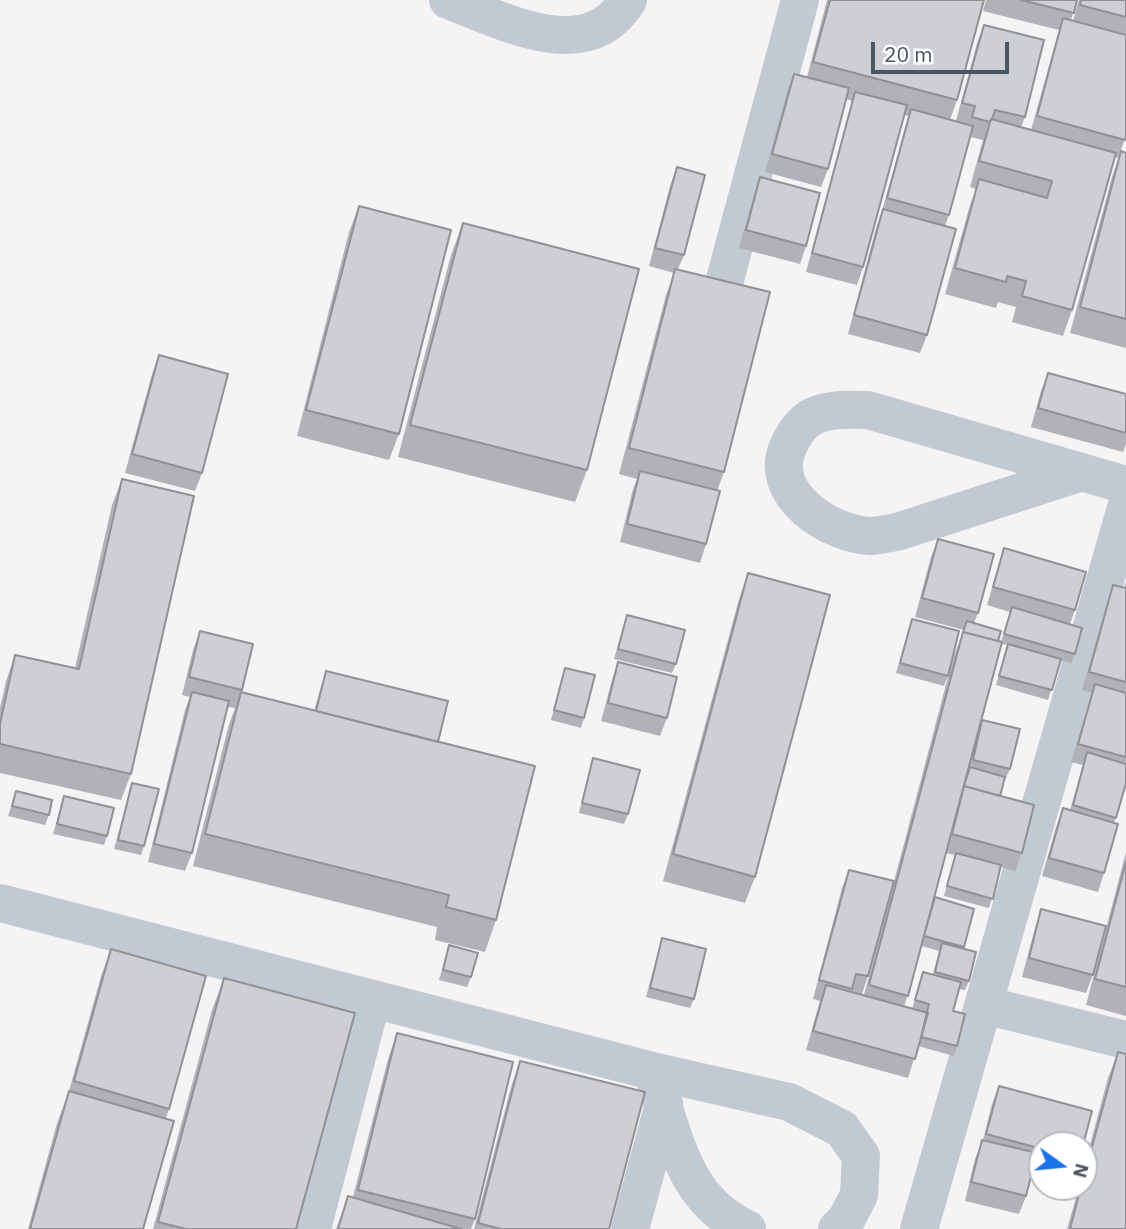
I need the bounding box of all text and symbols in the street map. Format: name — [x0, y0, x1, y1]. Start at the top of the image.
scale bar — [874, 28, 1012, 72]
text: 20 m — [884, 40, 933, 68]
north arrow — [1028, 1131, 1098, 1201]
text: N — [1068, 1161, 1095, 1181]

